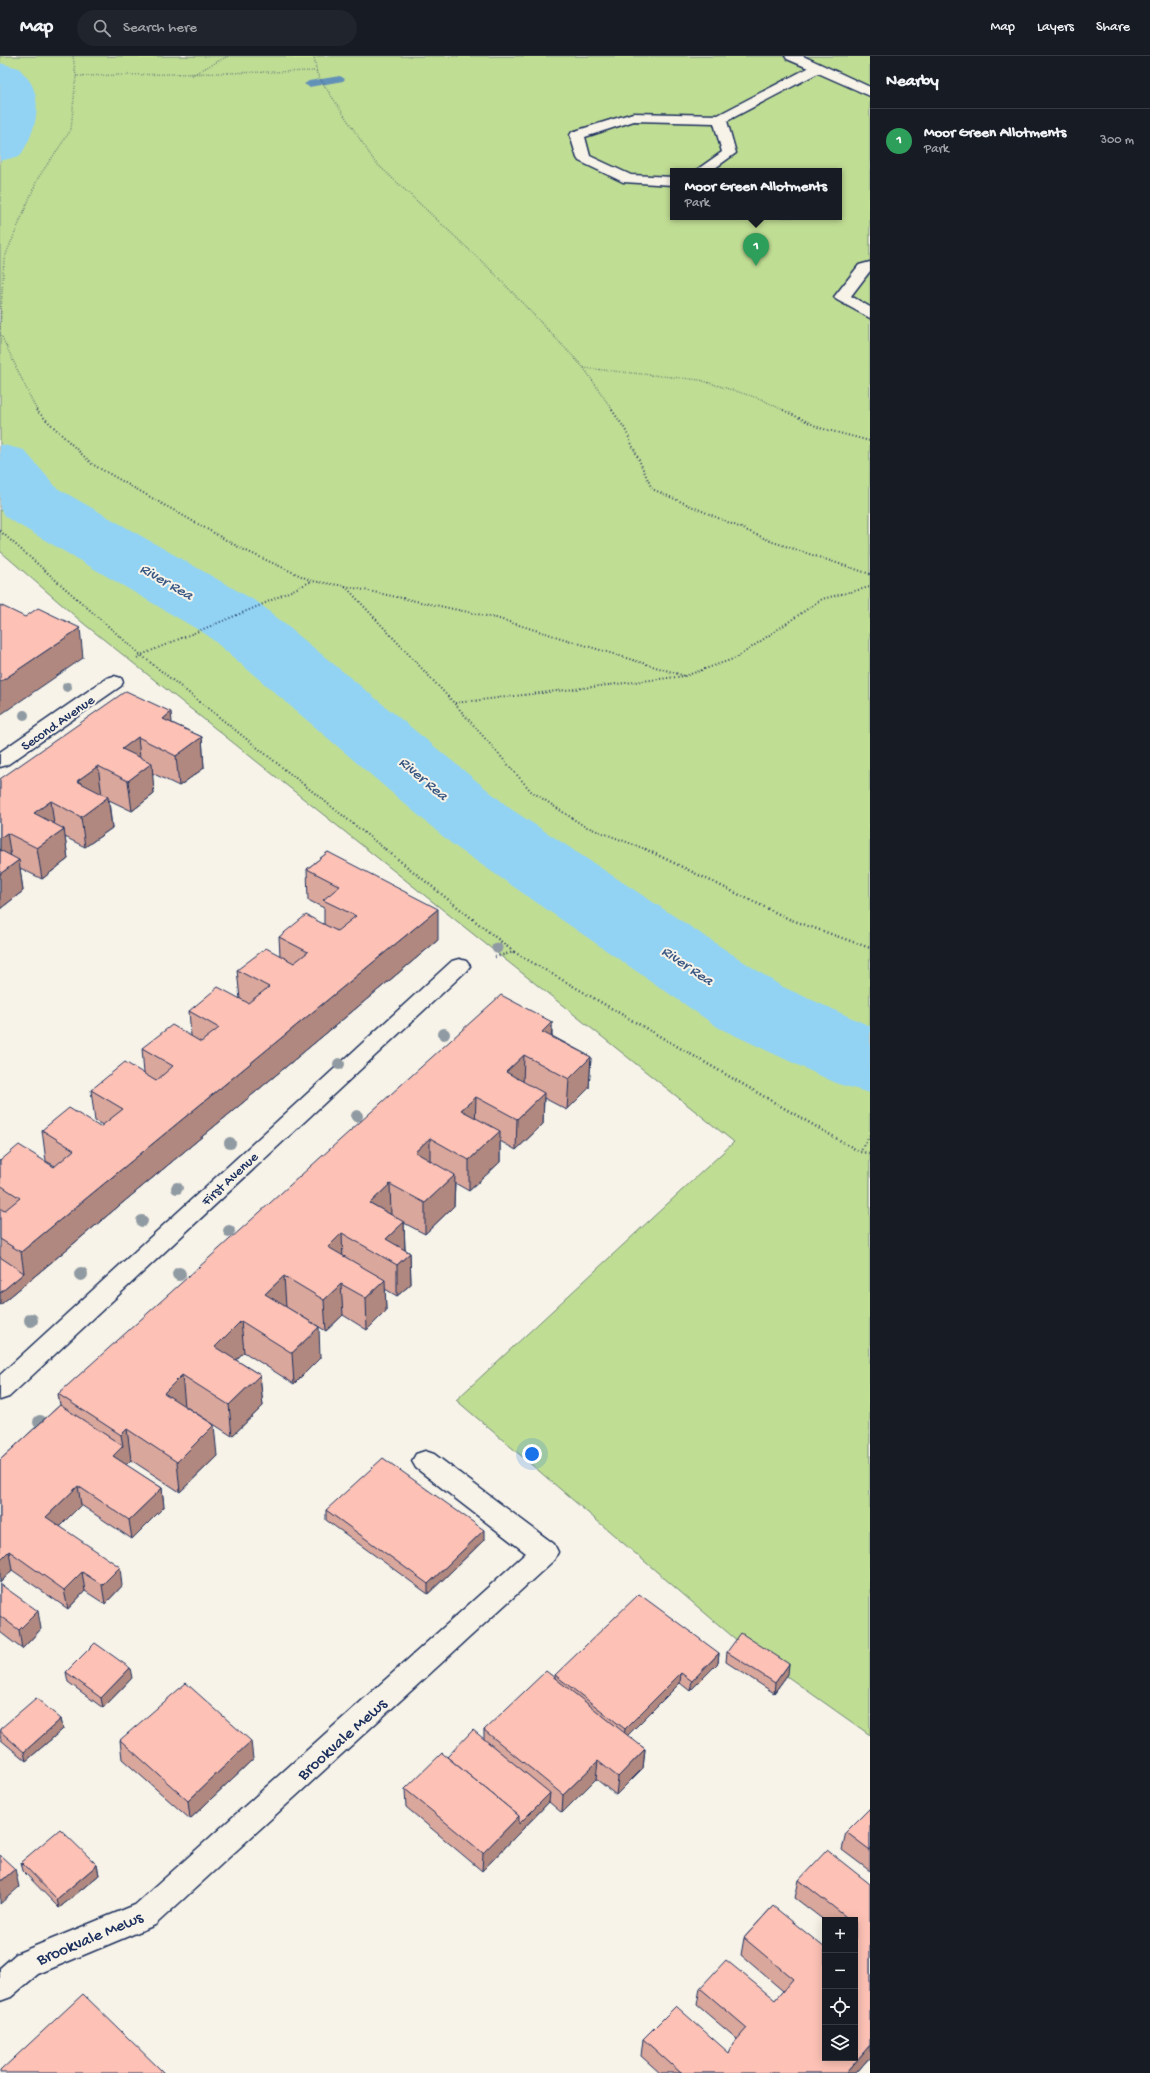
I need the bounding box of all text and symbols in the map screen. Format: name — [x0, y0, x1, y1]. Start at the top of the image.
search box — [77, 10, 357, 46]
text: Map — [20, 16, 53, 39]
icon: search — [91, 17, 113, 39]
text: Search here — [123, 19, 197, 37]
text: Map — [991, 19, 1015, 36]
text: Layers — [1037, 19, 1074, 36]
text: Share — [1096, 19, 1130, 36]
text: Nearby — [886, 72, 939, 92]
text: Moor Green Allotments — [924, 124, 1066, 142]
text: 1 — [896, 133, 902, 148]
text: 300 m — [1100, 133, 1134, 148]
text: Park — [924, 142, 949, 157]
popup — [670, 168, 842, 220]
text: Moor Green Allotments — [685, 178, 827, 196]
text: Park — [685, 196, 710, 211]
pin: 1 — [743, 233, 769, 266]
water label: River Rea — [136, 560, 197, 606]
street label: Second Avenue — [18, 692, 99, 756]
water label: River Rea — [395, 754, 452, 806]
water label: River Rea — [658, 943, 717, 991]
street label: First Avenue — [198, 1149, 263, 1211]
your location — [522, 1444, 542, 1464]
street label: Brookvale Mews — [293, 1694, 392, 1786]
street label: Brookvale Mews — [33, 1908, 147, 1972]
map controls — [822, 1917, 858, 2061]
button: + — [822, 1917, 858, 1953]
button: − — [822, 1953, 858, 1989]
button: locate — [822, 1989, 858, 2025]
button: layers — [822, 2025, 858, 2061]

